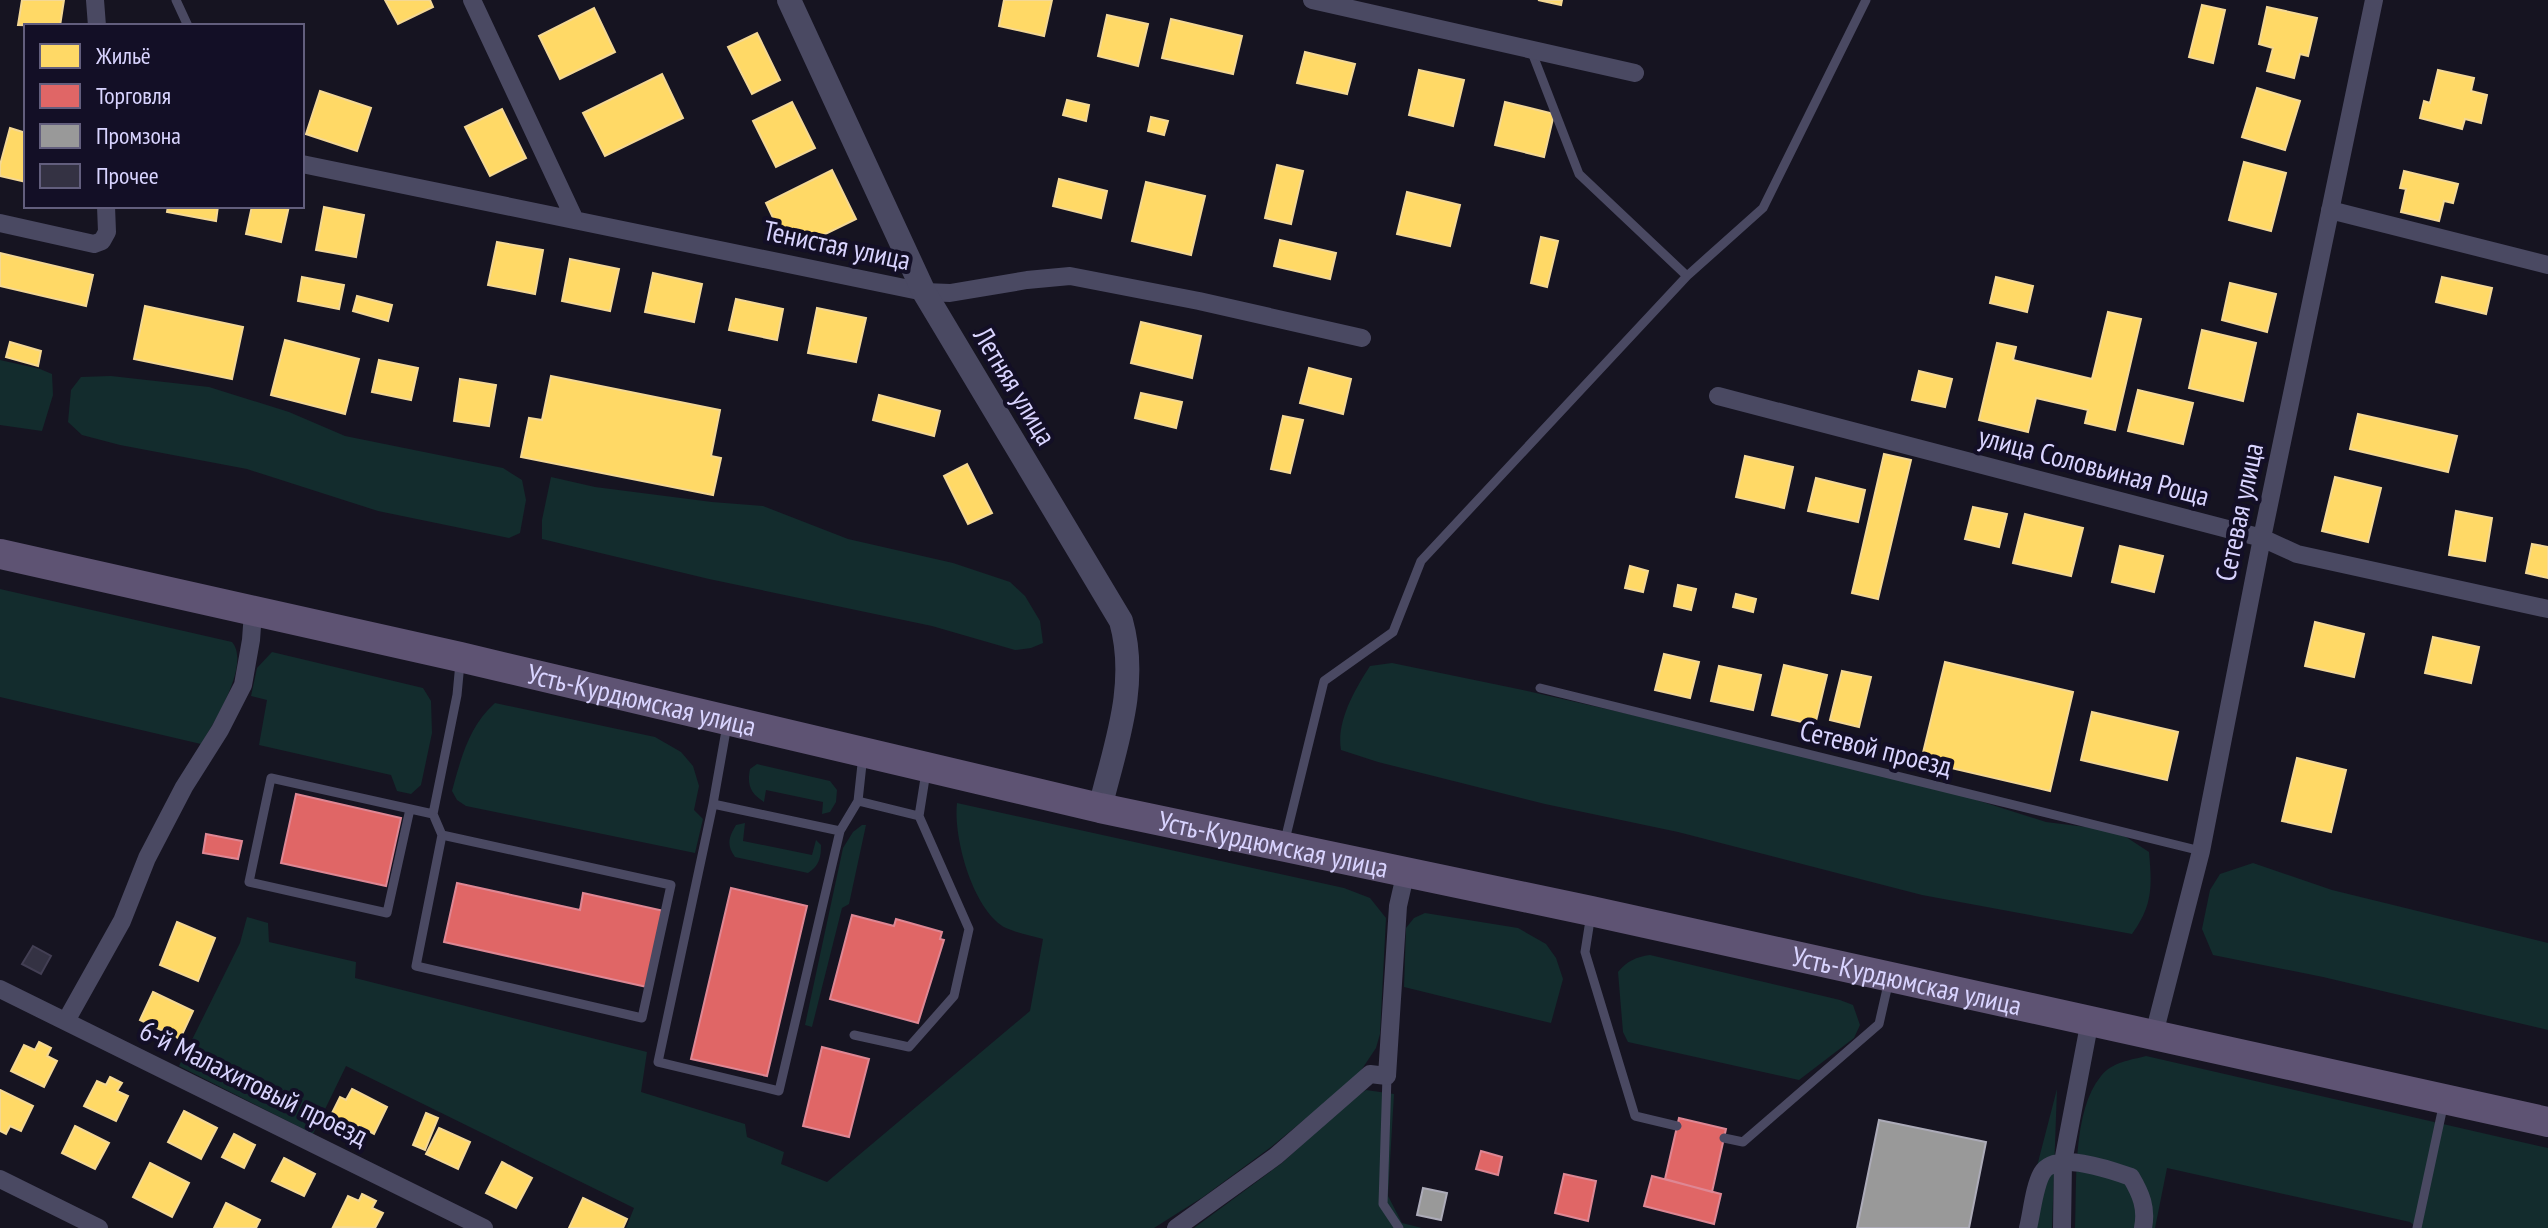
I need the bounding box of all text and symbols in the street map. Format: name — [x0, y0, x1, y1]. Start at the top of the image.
legend — [24, 24, 304, 208]
text: Жильё — [95, 40, 151, 71]
text: Торговля — [96, 80, 171, 111]
text: Промзона — [96, 120, 181, 151]
text: Прочее — [96, 160, 159, 191]
street label: Тенистая улица — [760, 211, 914, 278]
street label: Летняя улица — [965, 319, 1065, 452]
street label: улица Соловьиная Роща — [1975, 417, 2214, 514]
street label: Сетевая улица — [2206, 439, 2271, 584]
street label: Усть-Курдюмская улица — [524, 654, 760, 744]
street label: Сетевой проезд — [1796, 711, 1956, 784]
street label: Усть-Курдюмская улица — [1155, 802, 1392, 886]
street label: Усть-Курдюмская улица — [1789, 937, 2025, 1023]
street label: 6-й Малахитовый проезд — [134, 1011, 375, 1154]

